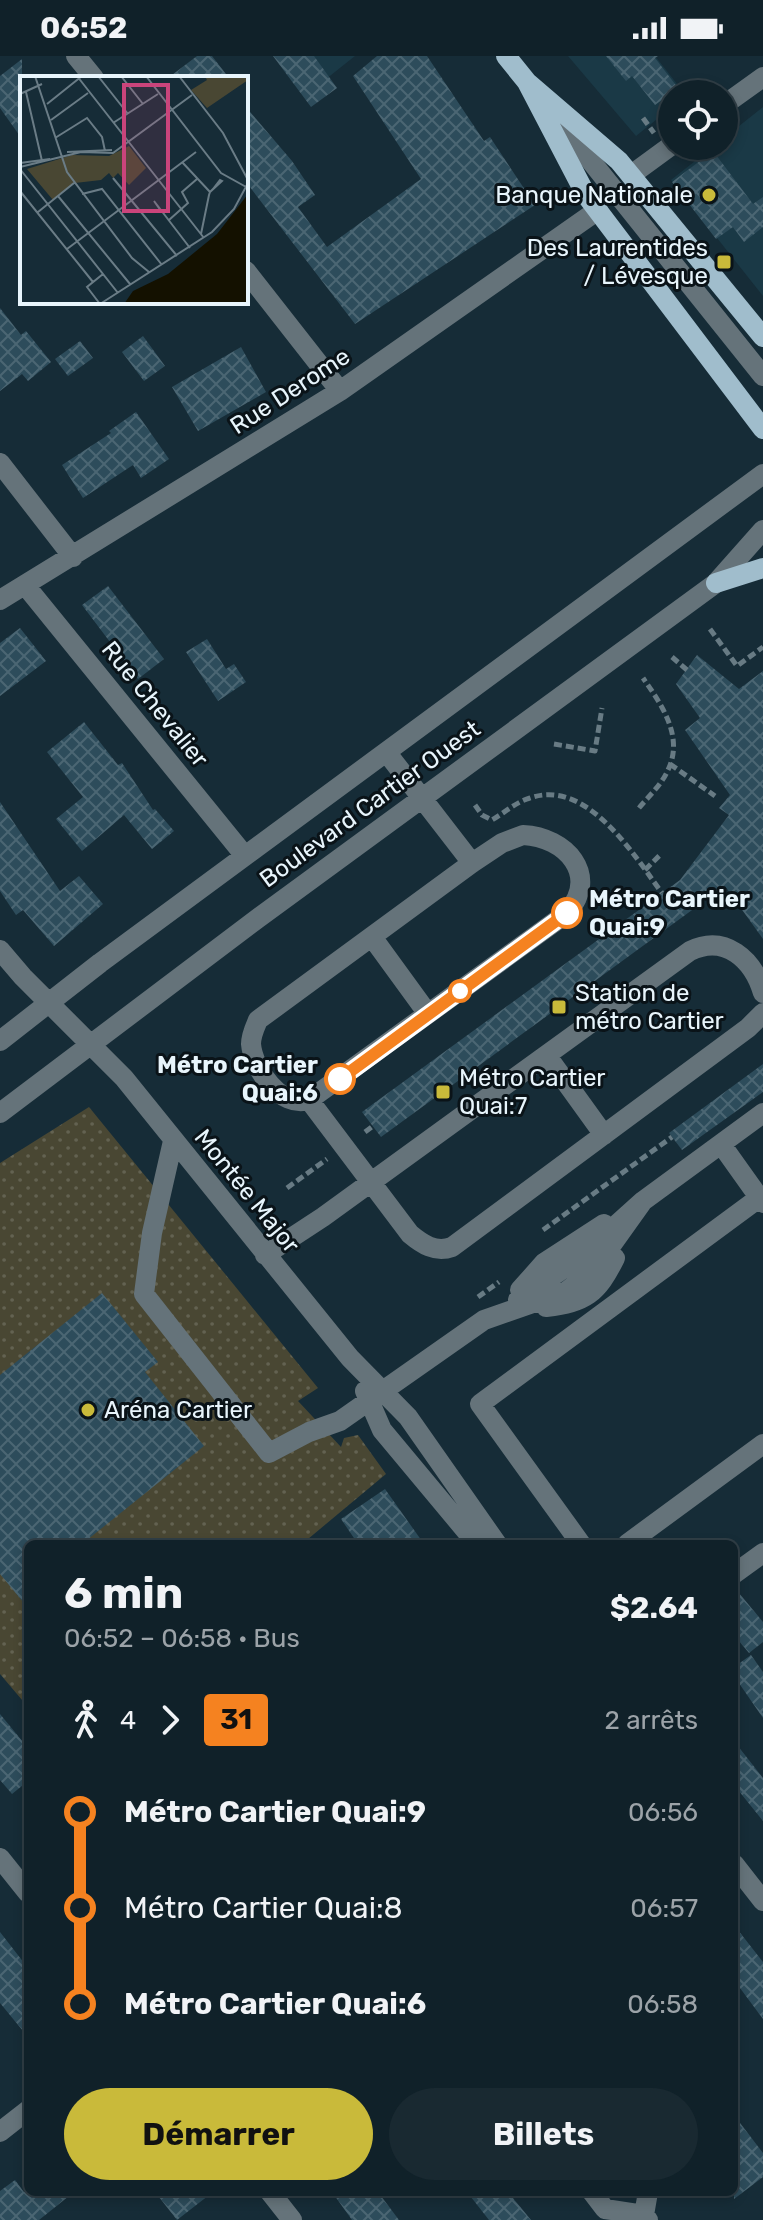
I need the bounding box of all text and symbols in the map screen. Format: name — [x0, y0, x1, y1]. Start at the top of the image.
text: 06:52 — [40, 10, 128, 46]
inset map — [20, 76, 248, 304]
map controls — [658, 80, 738, 160]
button: locate — [658, 80, 738, 160]
place label: Banque Nationale — [495, 181, 693, 209]
marker: Banque Nationale — [700, 186, 718, 204]
place label: Des Laurentides / Lévesque — [527, 234, 708, 290]
marker: Des Laurentides / Lévesque — [715, 253, 733, 271]
street label: Rue Derome — [225, 342, 355, 440]
street label: Rue Chevalier — [96, 636, 214, 772]
street label: Boulevard Cartier Ouest — [254, 715, 486, 893]
place label: Métro Cartier Quai:9 — [589, 885, 750, 941]
marker: Métro Cartier Quai:9 — [552, 898, 582, 928]
place label: Station de métro Cartier — [575, 979, 724, 1035]
unlabelled marker — [449, 980, 471, 1002]
marker: Station de métro Cartier — [550, 998, 568, 1016]
place label: Métro Cartier Quai:6 — [157, 1051, 318, 1107]
marker: Métro Cartier Quai:6 — [325, 1064, 355, 1094]
place label: Métro Cartier Quai:7 — [459, 1064, 605, 1120]
marker: Métro Cartier Quai:7 — [434, 1083, 452, 1101]
street label: Montée Major — [189, 1124, 305, 1258]
place label: Aréna Cartier — [104, 1396, 252, 1424]
marker: Aréna Cartier — [79, 1401, 97, 1419]
text: 6 min — [64, 1567, 183, 1619]
text: $2.64 — [610, 1590, 698, 1626]
text: 06:52 – 06:58 · Bus — [64, 1623, 300, 1654]
icon: walk — [64, 1698, 108, 1742]
icon: forward — [148, 1698, 192, 1742]
text: 31 — [220, 1703, 252, 1736]
text: 4 — [120, 1705, 136, 1736]
text: 2 arrêts — [605, 1705, 698, 1736]
text: Métro Cartier Quai:9 — [124, 1794, 426, 1830]
text: 06:56 — [628, 1797, 698, 1828]
text: Métro Cartier Quai:8 — [124, 1890, 403, 1926]
text: 06:57 — [630, 1893, 698, 1924]
text: Métro Cartier Quai:6 — [124, 1986, 426, 2022]
text: 06:58 — [627, 1989, 698, 2020]
button: Démarrer — [64, 2088, 373, 2180]
button: Billets — [389, 2088, 698, 2180]

